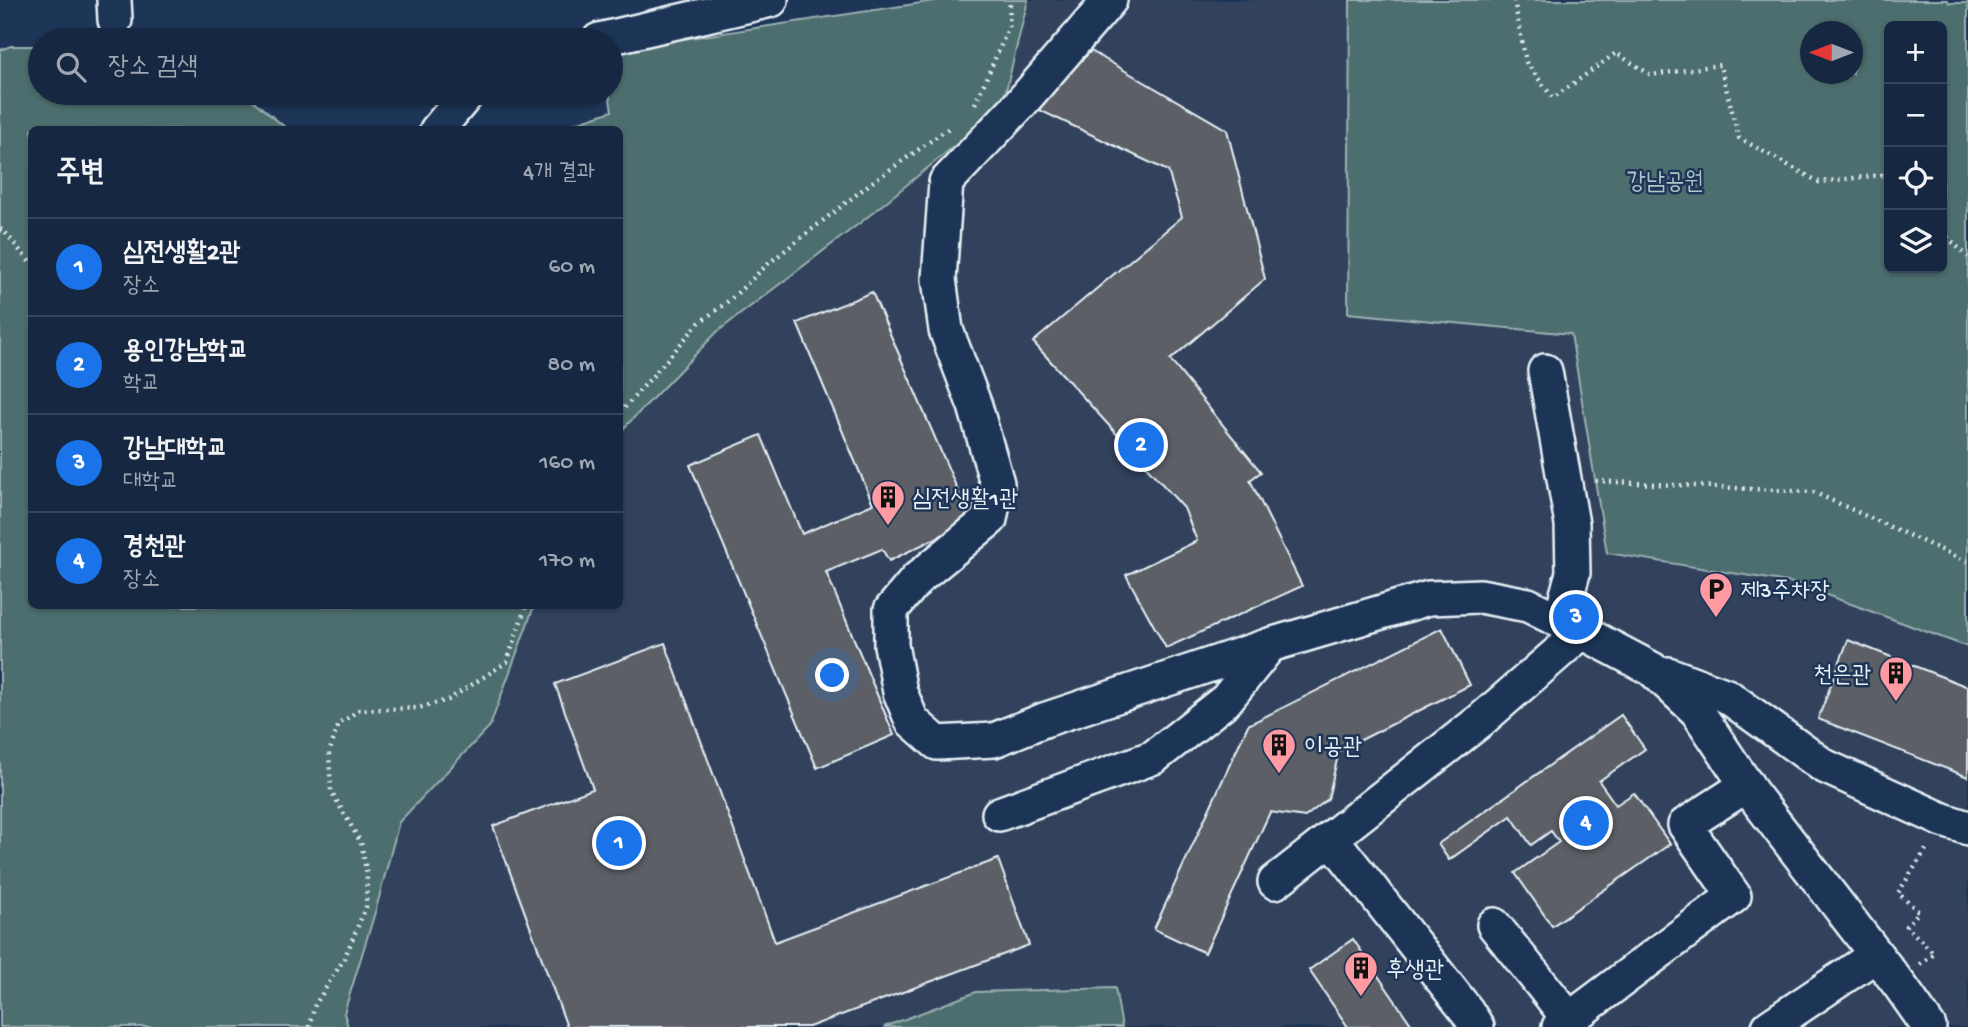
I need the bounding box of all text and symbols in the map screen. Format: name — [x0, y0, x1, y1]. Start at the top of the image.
north arrow — [1800, 21, 1863, 84]
map controls — [1884, 21, 1947, 273]
button: + — [1884, 21, 1947, 84]
search box — [28, 28, 623, 105]
icon: search — [52, 48, 90, 86]
text: 장소 검색 — [108, 53, 198, 84]
button: − — [1884, 84, 1947, 147]
button: locate — [1884, 147, 1947, 210]
text: 주변 — [56, 157, 104, 192]
text: 4개 결과 — [523, 160, 595, 187]
park label: 강남공원 — [1626, 169, 1704, 198]
button: layers — [1884, 210, 1947, 273]
text: 심전생활2관 — [123, 239, 240, 270]
text: 1 — [74, 254, 84, 281]
text: 60 m — [549, 254, 595, 281]
text: 장소 — [123, 273, 160, 300]
text: 용인강남학교 — [123, 337, 249, 368]
text: 2 — [73, 352, 85, 379]
text: 80 m — [548, 352, 595, 379]
text: 학교 — [123, 371, 160, 398]
pin: 2 — [1118, 419, 1164, 471]
text: 강남대학교 — [123, 435, 228, 466]
text: 3 — [73, 450, 85, 477]
text: 160 m — [539, 450, 595, 477]
text: 대학교 — [123, 469, 179, 496]
building icon: 심전생활1관 — [869, 478, 907, 527]
place label: 심전생활1관 — [912, 486, 1018, 515]
text: 경천관 — [123, 533, 186, 564]
text: 4 — [74, 548, 84, 575]
text: 170 m — [539, 548, 595, 575]
text: 장소 — [123, 567, 160, 594]
parking icon: 제3주차장 — [1697, 570, 1735, 619]
place label: 제3주차장 — [1740, 578, 1830, 607]
pin: 3 — [1553, 591, 1599, 643]
building icon: 천은관 — [1877, 654, 1915, 703]
your location — [815, 658, 849, 692]
place label: 천은관 — [1813, 662, 1871, 691]
building icon: 이공관 — [1260, 726, 1298, 775]
place label: 이공관 — [1304, 734, 1362, 763]
pin: 4 — [1563, 797, 1609, 849]
pin: 1 — [596, 817, 642, 869]
building icon: 후생관 — [1342, 949, 1380, 998]
place label: 후생관 — [1386, 957, 1444, 986]

